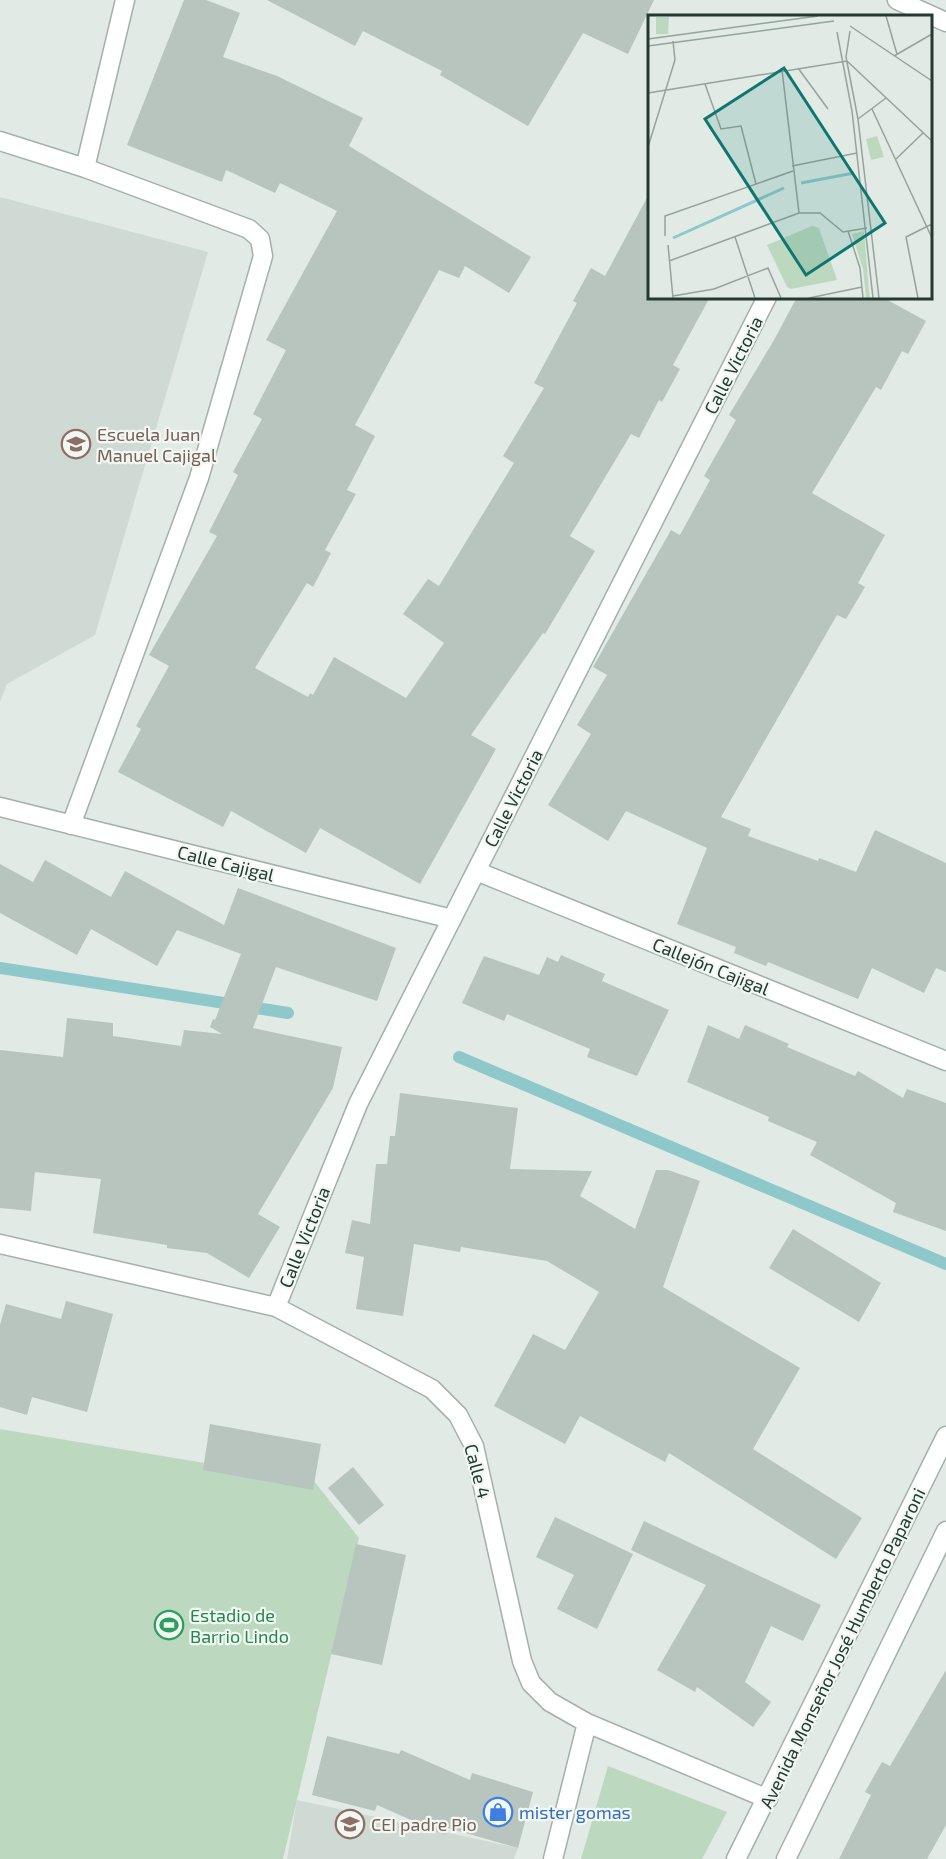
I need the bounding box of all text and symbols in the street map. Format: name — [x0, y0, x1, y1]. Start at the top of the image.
inset map — [648, 15, 931, 298]
street label: Calle Victoria — [699, 312, 767, 418]
place label: Escuela Juan Manuel Cajigal — [97, 423, 217, 466]
school or university icon: Escuela Juan Manuel Cajigal — [60, 428, 92, 460]
street label: Calle Victoria — [479, 745, 547, 851]
street label: Calle Cajigal — [175, 840, 277, 886]
street label: Callejón Cajigal — [649, 933, 773, 1000]
street label: Calle Victoria — [274, 1183, 334, 1291]
street label: Calle 4 — [460, 1441, 496, 1501]
street label: Avenida Monseñor José Humberto Paparoni — [755, 1484, 929, 1812]
place label: Estadio de Barrio Lindo — [190, 1604, 289, 1647]
sports icon: Estadio de Barrio Lindo — [153, 1609, 185, 1641]
shop icon: mister gomas — [482, 1796, 514, 1828]
place label: mister gomas — [519, 1801, 631, 1823]
school or university icon: CEI padre Pio — [334, 1808, 366, 1840]
place label: CEI padre Pio — [371, 1813, 477, 1835]

